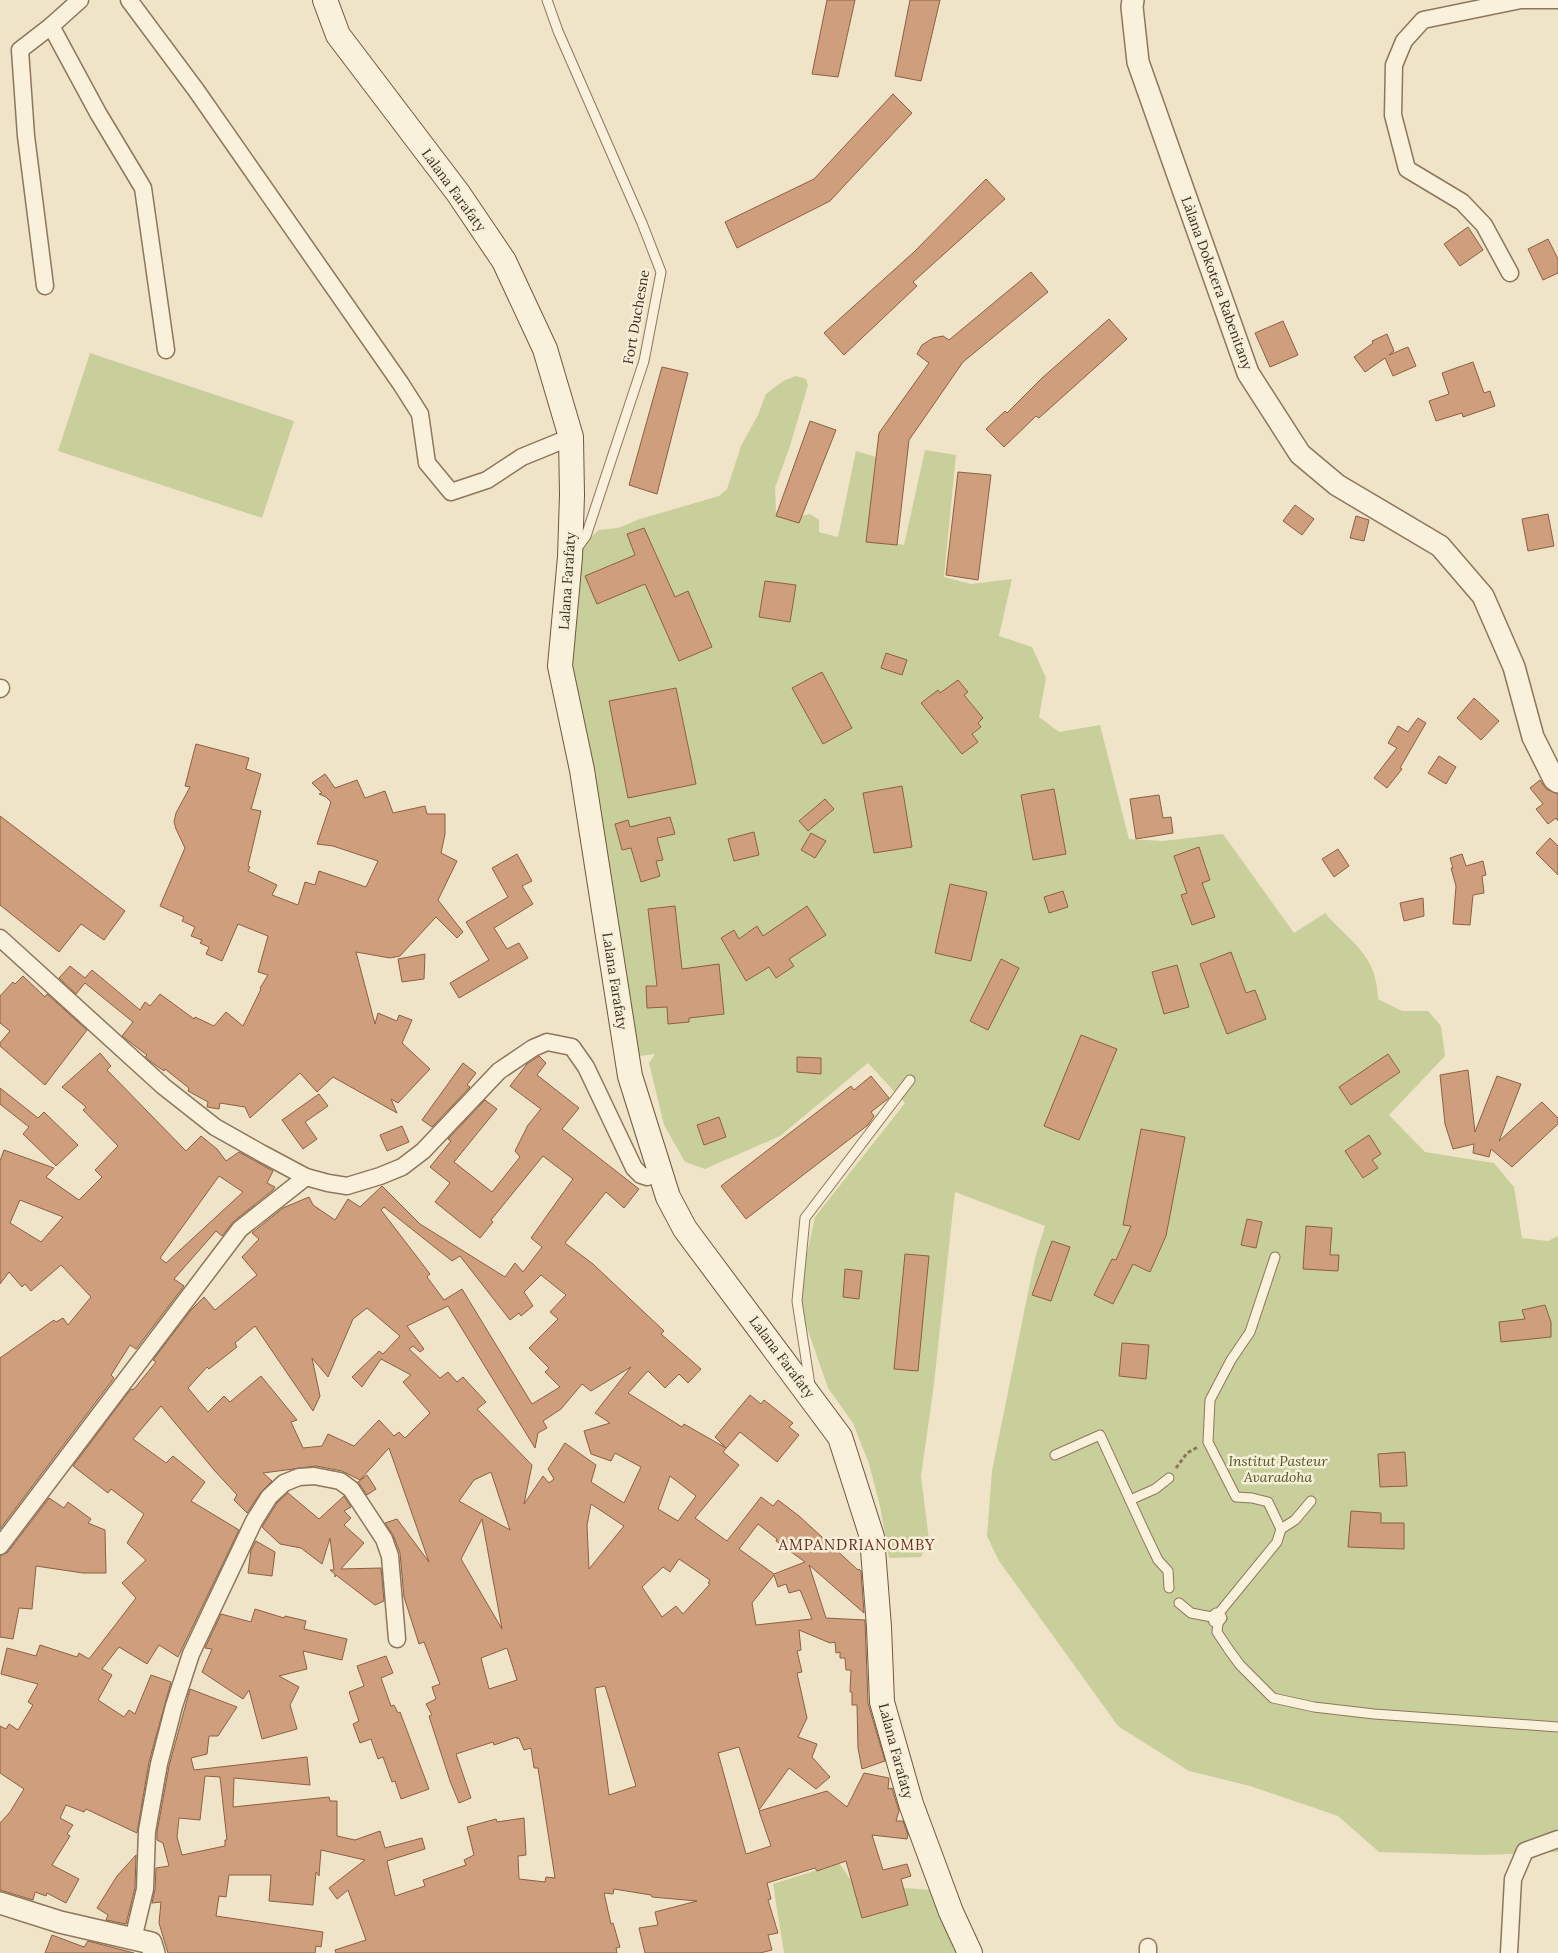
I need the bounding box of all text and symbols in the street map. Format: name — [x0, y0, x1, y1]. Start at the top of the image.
street label: Lalana Farafaty — [418, 145, 491, 236]
street label: Làlana Dokotera Rabenitany — [1177, 194, 1257, 373]
street label: Fort Duchesne — [619, 268, 653, 366]
street label: Lalana Farafaty — [555, 531, 579, 631]
street label: Lalana Farafaty — [598, 931, 632, 1032]
street label: Lalana Farafaty — [745, 1312, 819, 1402]
park label: Institut Pasteur Avaradoha — [1228, 1452, 1328, 1486]
district label: AMPANDRIANOMBY — [778, 1535, 935, 1554]
street label: Lalana Farafaty — [875, 1701, 918, 1801]

